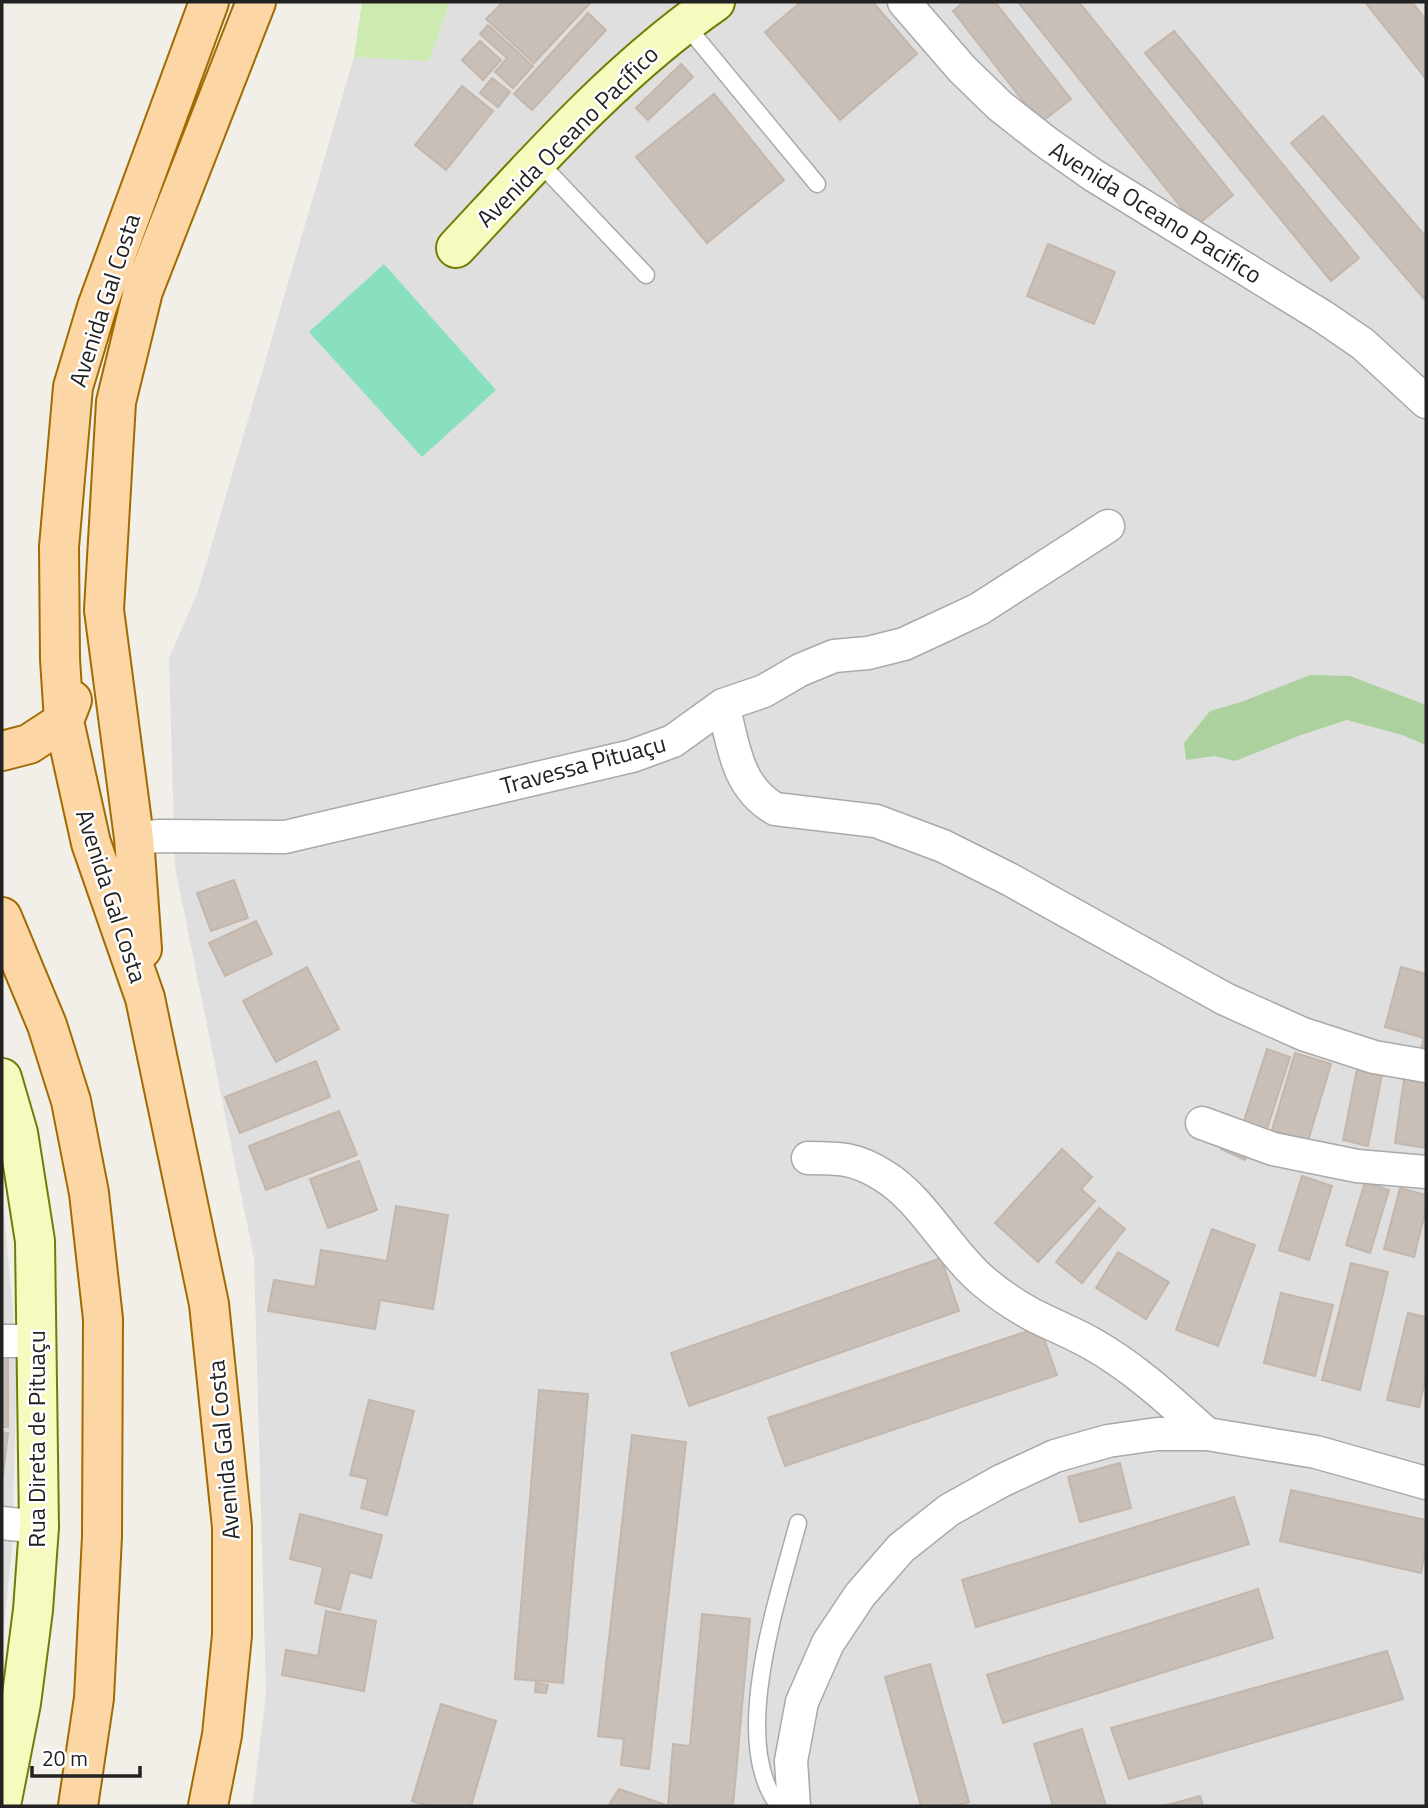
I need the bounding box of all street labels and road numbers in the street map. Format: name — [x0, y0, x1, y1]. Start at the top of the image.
street label: Avenida Oceano Pacífico — [468, 37, 666, 235]
street label: Avenida Oceano Pacifico — [1043, 132, 1269, 292]
street label: Avenida Gal Costa — [59, 209, 149, 391]
street label: Travessa Pituaçu — [496, 725, 670, 803]
street label: Avenida Gal Costa — [67, 805, 157, 987]
street label: Rua Direta de Pituaçu — [18, 1330, 54, 1548]
street label: Avenida Gal Costa — [197, 1359, 249, 1541]

